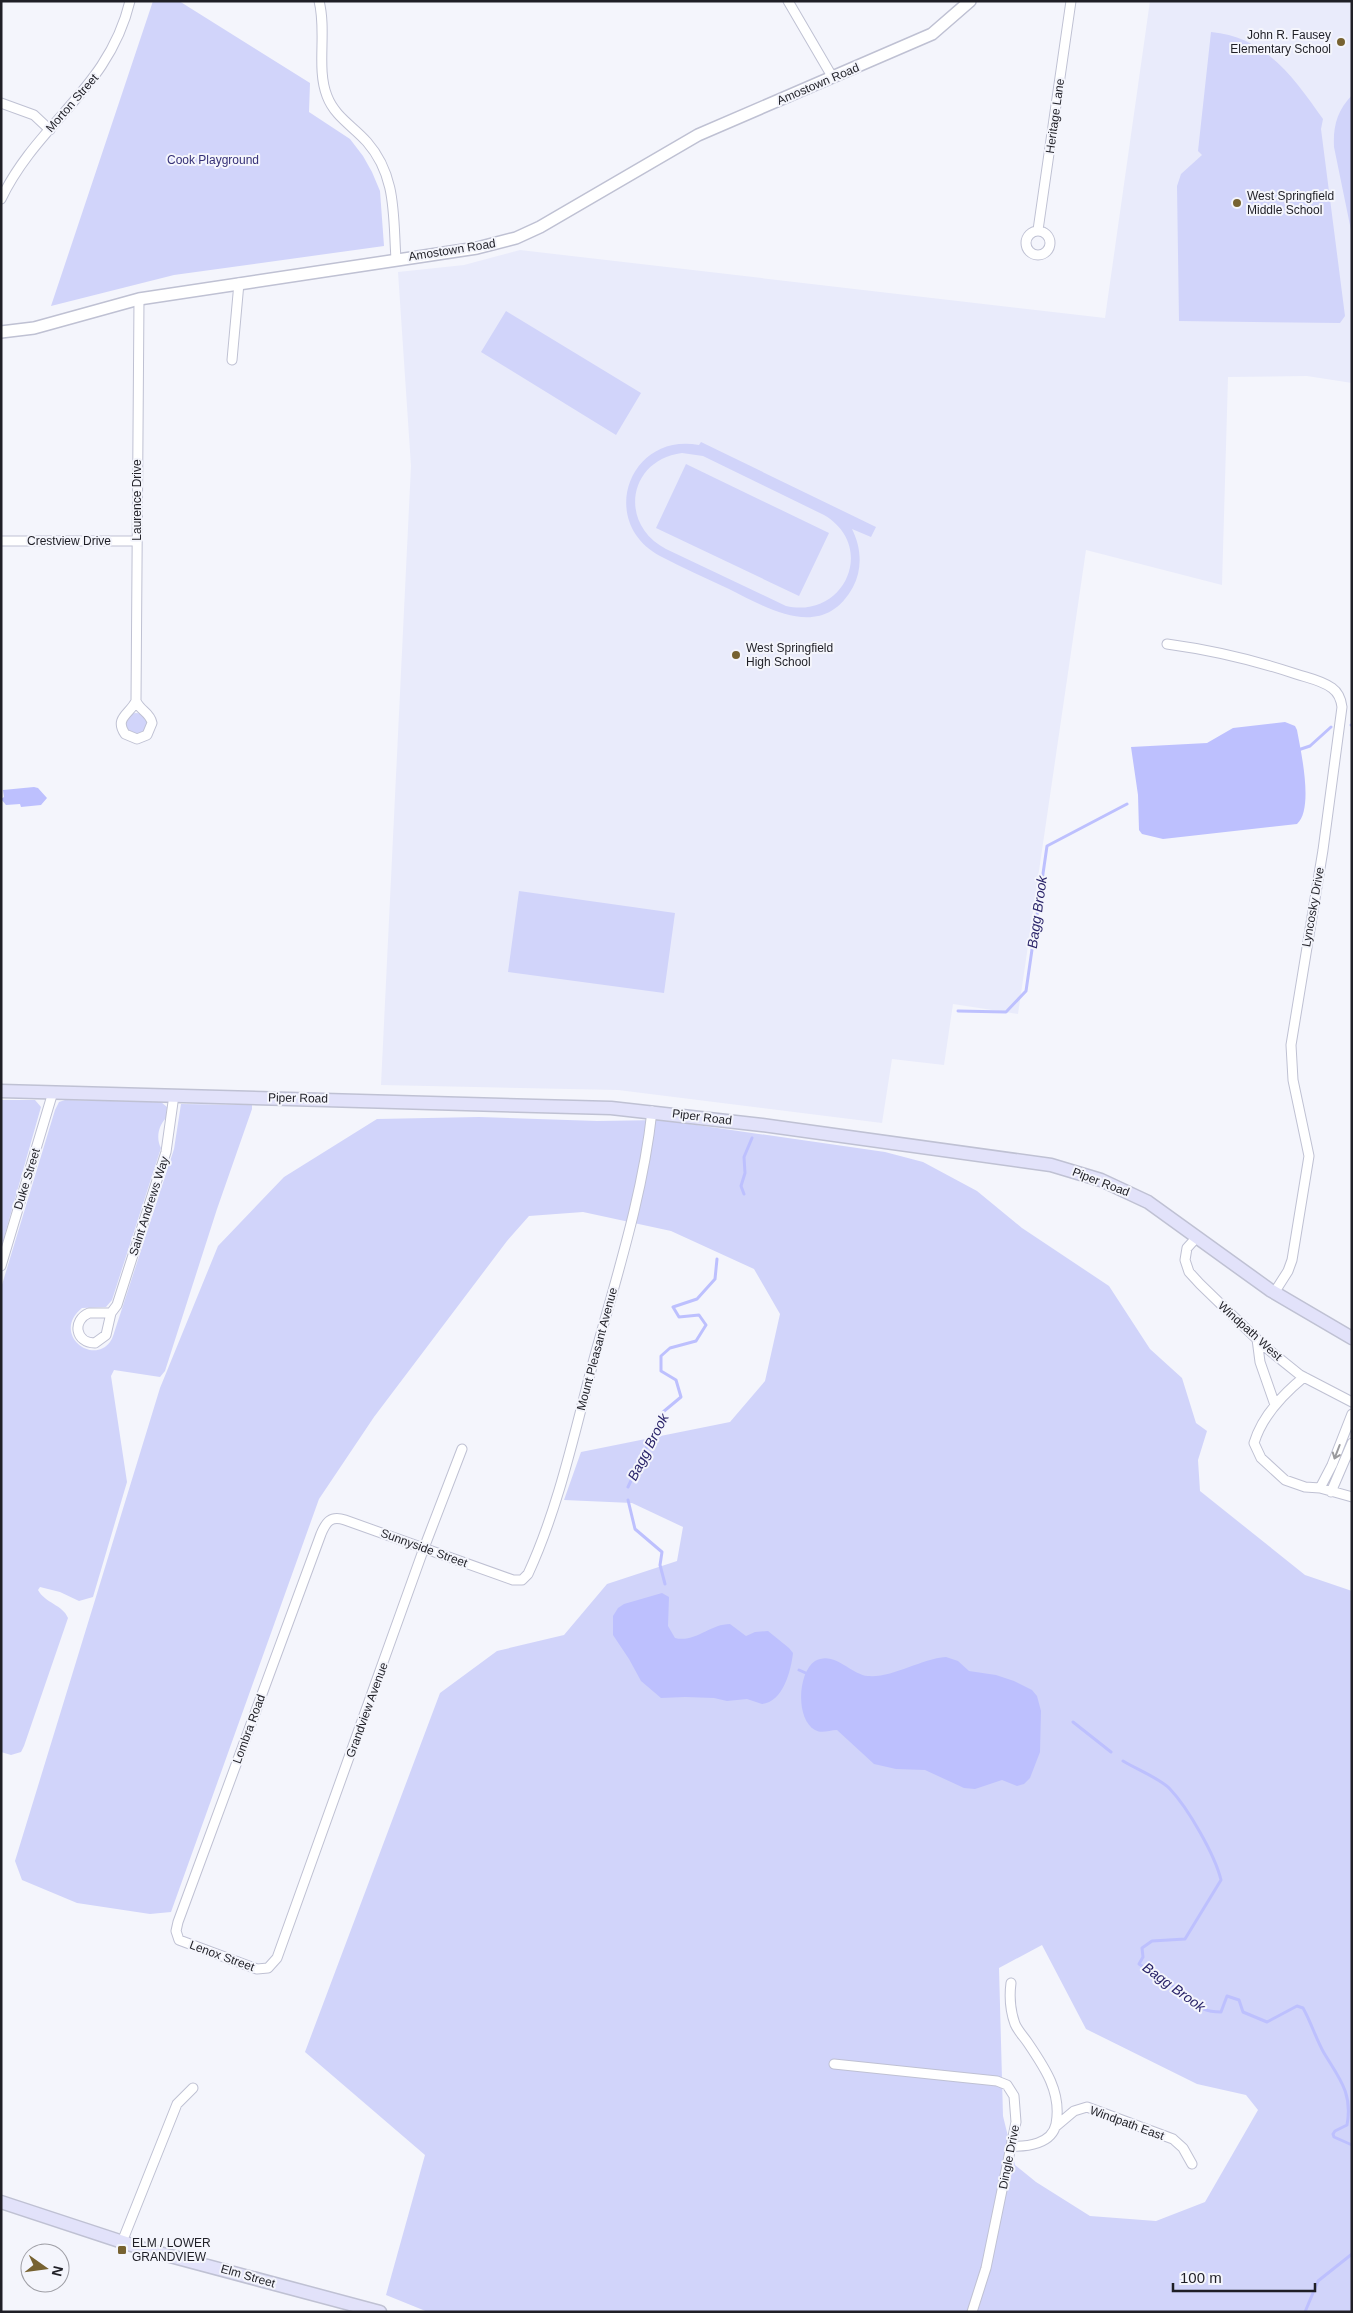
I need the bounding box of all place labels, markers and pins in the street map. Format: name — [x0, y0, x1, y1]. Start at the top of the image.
place label: John R. Fausey Elementary School — [1230, 28, 1331, 56]
marker: John R. Fausey Elementary School — [1335, 36, 1347, 48]
place label: West Springfield Middle School — [1247, 189, 1334, 217]
marker: West Springfield Middle School — [1231, 197, 1243, 209]
place label: West Springfield High School — [746, 641, 833, 669]
marker: West Springfield High School — [730, 649, 742, 661]
place label: ELM / LOWER GRANDVIEW — [132, 2236, 211, 2264]
marker: ELM / LOWER GRANDVIEW — [116, 2244, 128, 2256]

